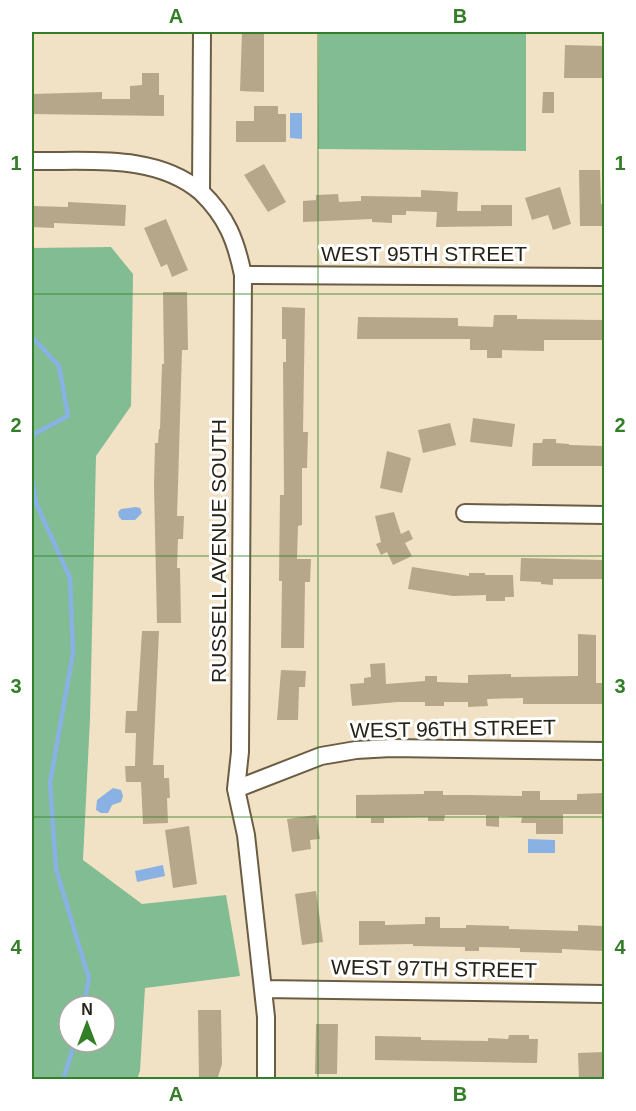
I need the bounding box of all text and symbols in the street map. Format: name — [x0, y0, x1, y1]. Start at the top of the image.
text: A — [169, 5, 183, 27]
text: B — [453, 5, 467, 27]
text: 1 — [10, 152, 22, 174]
text: 1 — [614, 152, 626, 174]
street label: WEST 95TH STREET — [321, 242, 527, 265]
text: 2 — [10, 414, 22, 436]
text: 2 — [614, 414, 626, 436]
street label: RUSSELL AVENUE SOUTH — [207, 419, 230, 683]
text: 3 — [10, 675, 22, 697]
text: 3 — [614, 675, 626, 697]
street label: WEST 96TH STREET — [350, 715, 556, 742]
text: 4 — [10, 936, 22, 958]
text: 4 — [614, 936, 626, 958]
street label: WEST 97TH STREET — [331, 955, 537, 982]
north arrow — [57, 994, 117, 1054]
text: N — [81, 1001, 93, 1018]
text: A — [169, 1083, 183, 1105]
text: B — [453, 1083, 467, 1105]

